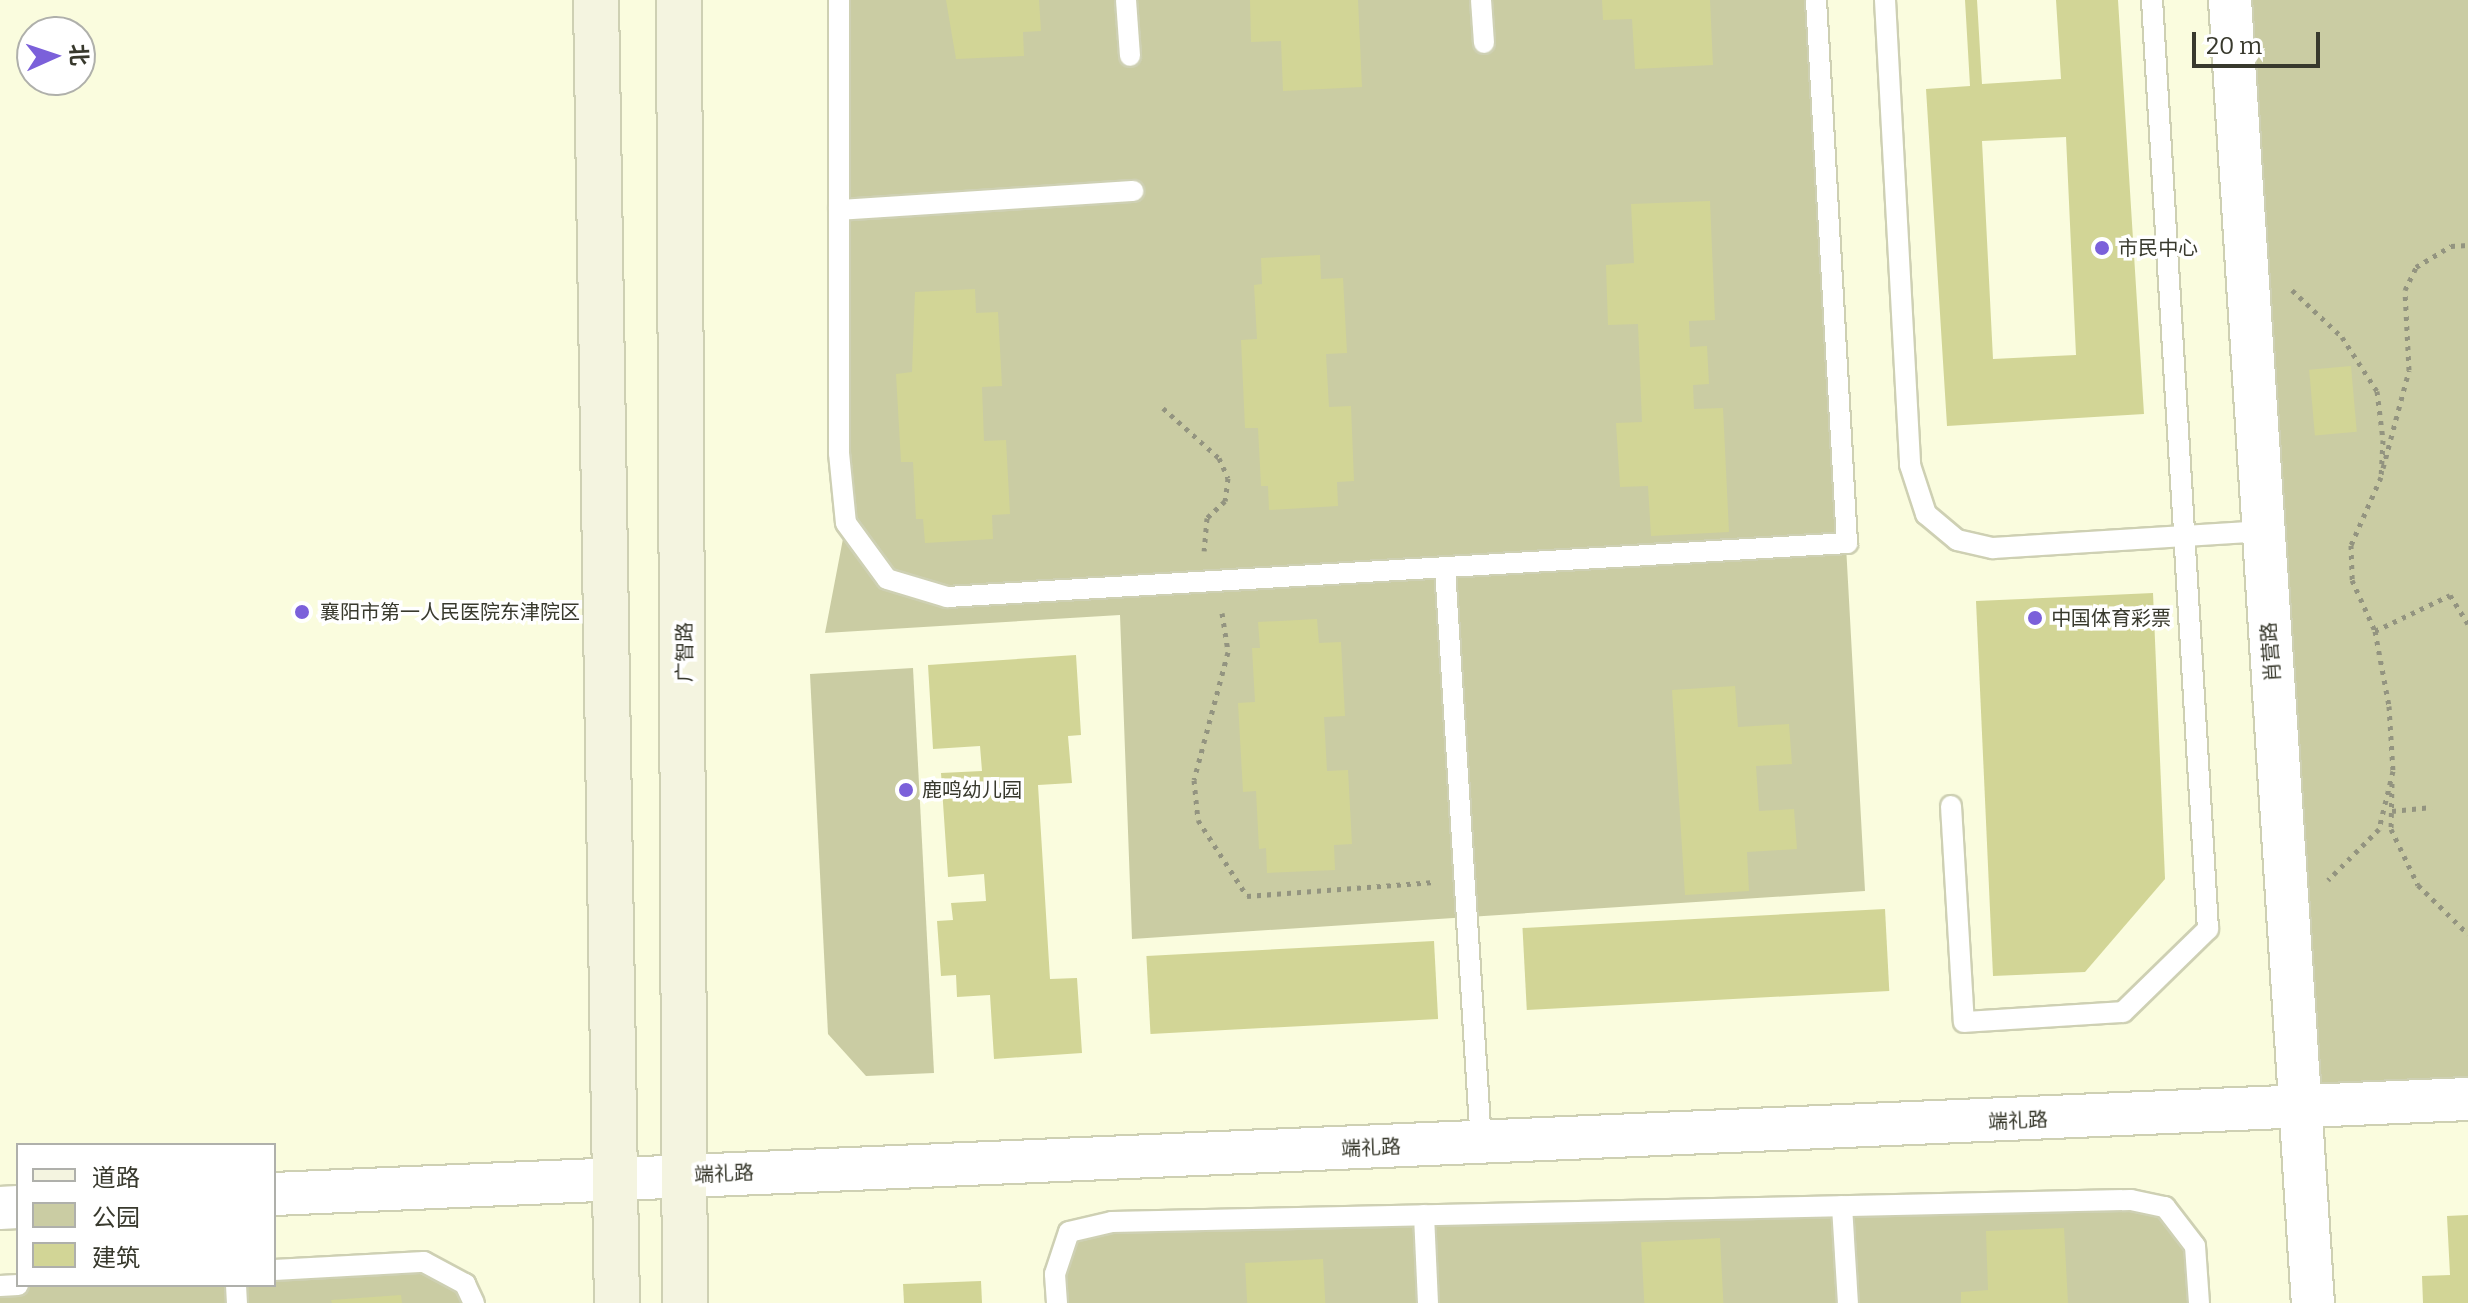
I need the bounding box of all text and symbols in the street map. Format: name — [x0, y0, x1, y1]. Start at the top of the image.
north arrow — [16, 16, 96, 96]
scale bar — [2196, 16, 2324, 66]
text: 20 m — [2206, 32, 2262, 60]
text: 北 — [64, 43, 93, 67]
place label: 市民中心 — [2118, 236, 2198, 260]
marker: 市民中心 — [2093, 239, 2111, 257]
place label: 襄阳市第一人民医院东津院区 — [320, 600, 580, 624]
marker: 襄阳市第一人民医院东津院区 — [291, 601, 313, 623]
place label: 中国体育彩票 — [2051, 606, 2171, 630]
marker: 中国体育彩票 — [2026, 609, 2044, 627]
street label: 肖营路 — [2257, 621, 2285, 683]
street label: 广智路 — [673, 622, 697, 682]
place label: 鹿鸣幼儿园 — [922, 778, 1022, 802]
marker: 鹿鸣幼儿园 — [897, 781, 915, 799]
street label: 端礼路 — [1988, 1108, 2048, 1134]
street label: 端礼路 — [1341, 1135, 1401, 1161]
legend — [16, 1143, 276, 1287]
street label: 端礼路 — [694, 1161, 754, 1187]
text: 道路 — [92, 1164, 140, 1192]
text: 公园 — [92, 1204, 140, 1232]
text: 建筑 — [92, 1244, 140, 1272]

